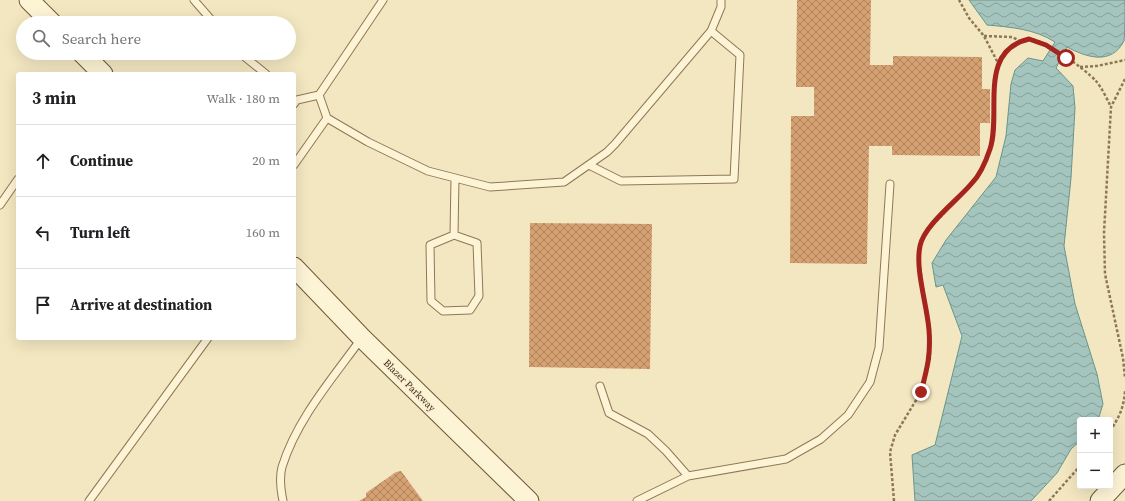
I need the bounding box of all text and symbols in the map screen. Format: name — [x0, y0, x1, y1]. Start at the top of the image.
search box — [16, 16, 296, 60]
icon: search — [30, 27, 52, 49]
text: Search here — [62, 28, 141, 49]
route start — [1057, 49, 1075, 67]
text: 3 min — [32, 86, 76, 110]
text: Walk · 180 m — [207, 90, 280, 107]
icon: ahead — [32, 150, 54, 172]
text: Continue — [70, 150, 133, 171]
text: 20 m — [252, 152, 280, 169]
icon: left — [32, 222, 54, 244]
text: Turn left — [70, 222, 130, 243]
text: 160 m — [246, 224, 280, 241]
icon: arrive — [32, 294, 54, 316]
text: Arrive at destination — [70, 294, 212, 315]
street label: Blazer Parkway — [381, 357, 439, 415]
route end — [912, 383, 930, 401]
map controls — [1077, 417, 1113, 489]
button: + — [1077, 417, 1113, 453]
button: − — [1077, 453, 1113, 489]

